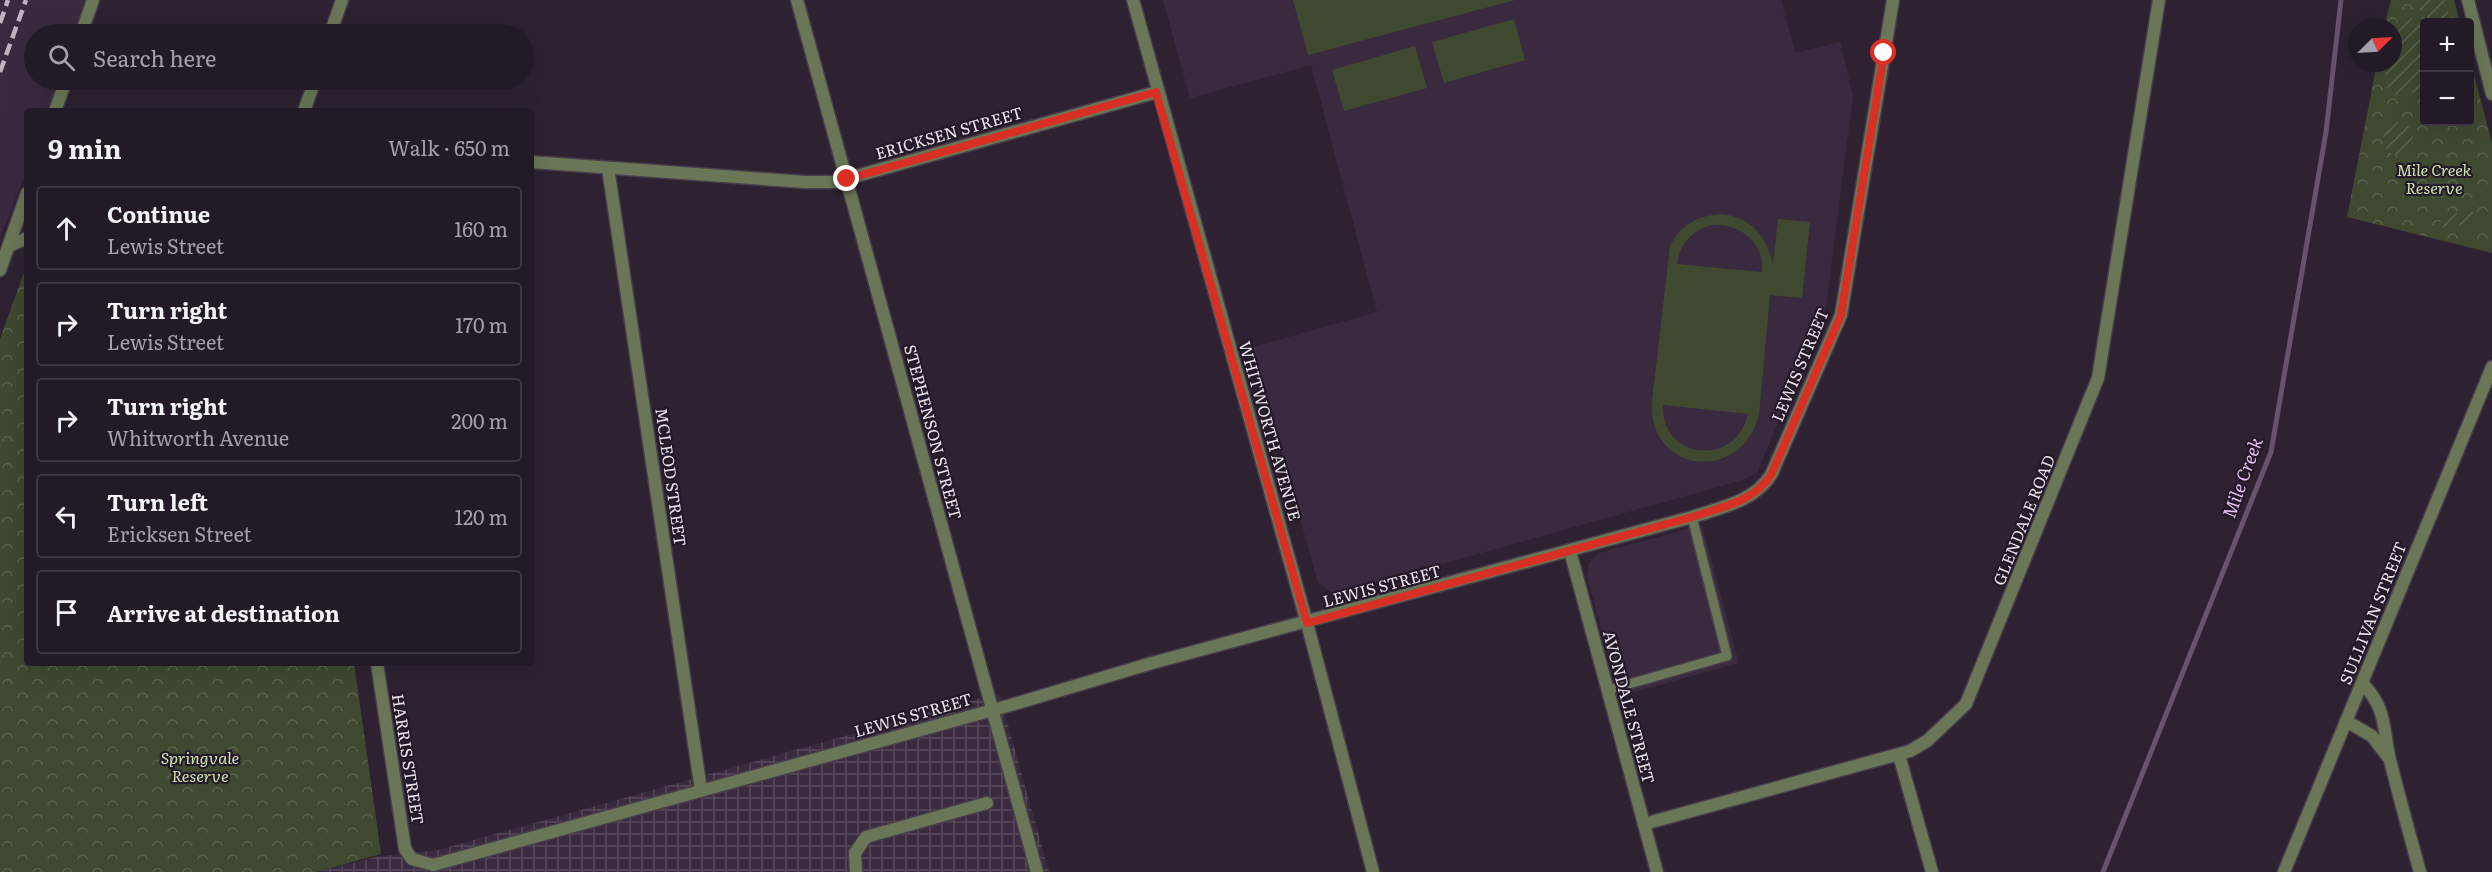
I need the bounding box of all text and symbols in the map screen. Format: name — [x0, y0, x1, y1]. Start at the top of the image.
north arrow — [2348, 18, 2402, 72]
map controls — [2420, 18, 2474, 126]
button: + — [2420, 18, 2474, 72]
search box — [24, 24, 534, 90]
route start — [1870, 39, 1896, 65]
icon: search — [45, 41, 78, 74]
text: Search here — [93, 41, 216, 74]
button: − — [2420, 72, 2474, 126]
street label: ERICKSEN STREET — [872, 99, 1025, 165]
text: 9 min — [48, 128, 122, 167]
text: Walk · 650 m — [388, 132, 510, 162]
park label: Mile Creek Reserve — [2397, 157, 2472, 199]
route end — [833, 165, 859, 191]
text: Continue — [107, 197, 210, 230]
icon: ahead — [50, 212, 83, 245]
text: 160 m — [454, 213, 508, 243]
text: Lewis Street — [107, 230, 224, 260]
text: Turn right — [107, 293, 227, 326]
street label: LEWIS STREET — [1764, 304, 1834, 425]
icon: right — [50, 308, 83, 341]
text: 170 m — [455, 309, 508, 339]
text: Lewis Street — [107, 326, 224, 356]
street label: WHITWORTH AVENUE — [1234, 338, 1308, 523]
street label: STEPHENSON STREET — [899, 341, 969, 522]
text: Turn right — [107, 389, 227, 422]
icon: right — [50, 404, 83, 437]
text: 200 m — [451, 405, 508, 435]
street label: MCLEOD STREET — [650, 406, 694, 548]
text: Whitworth Avenue — [107, 422, 289, 452]
water label: Mile Creek — [2215, 433, 2269, 522]
street label: GLENDALE ROAD — [1986, 451, 2060, 589]
text: Turn left — [107, 485, 208, 518]
icon: left — [50, 500, 83, 533]
text: 120 m — [455, 501, 508, 531]
text: Ericksen Street — [107, 518, 252, 548]
street label: SULLIVAN STREET — [2332, 538, 2412, 688]
street label: LEWIS STREET — [1320, 558, 1444, 612]
icon: arrive — [50, 596, 83, 629]
text: Arrive at destination — [107, 596, 340, 629]
street label: AVONDALE STREET — [1598, 627, 1662, 786]
street label: LEWIS STREET — [851, 686, 975, 742]
street label: HARRIS STREET — [387, 692, 431, 826]
park label: Springvale Reserve — [161, 745, 239, 787]

